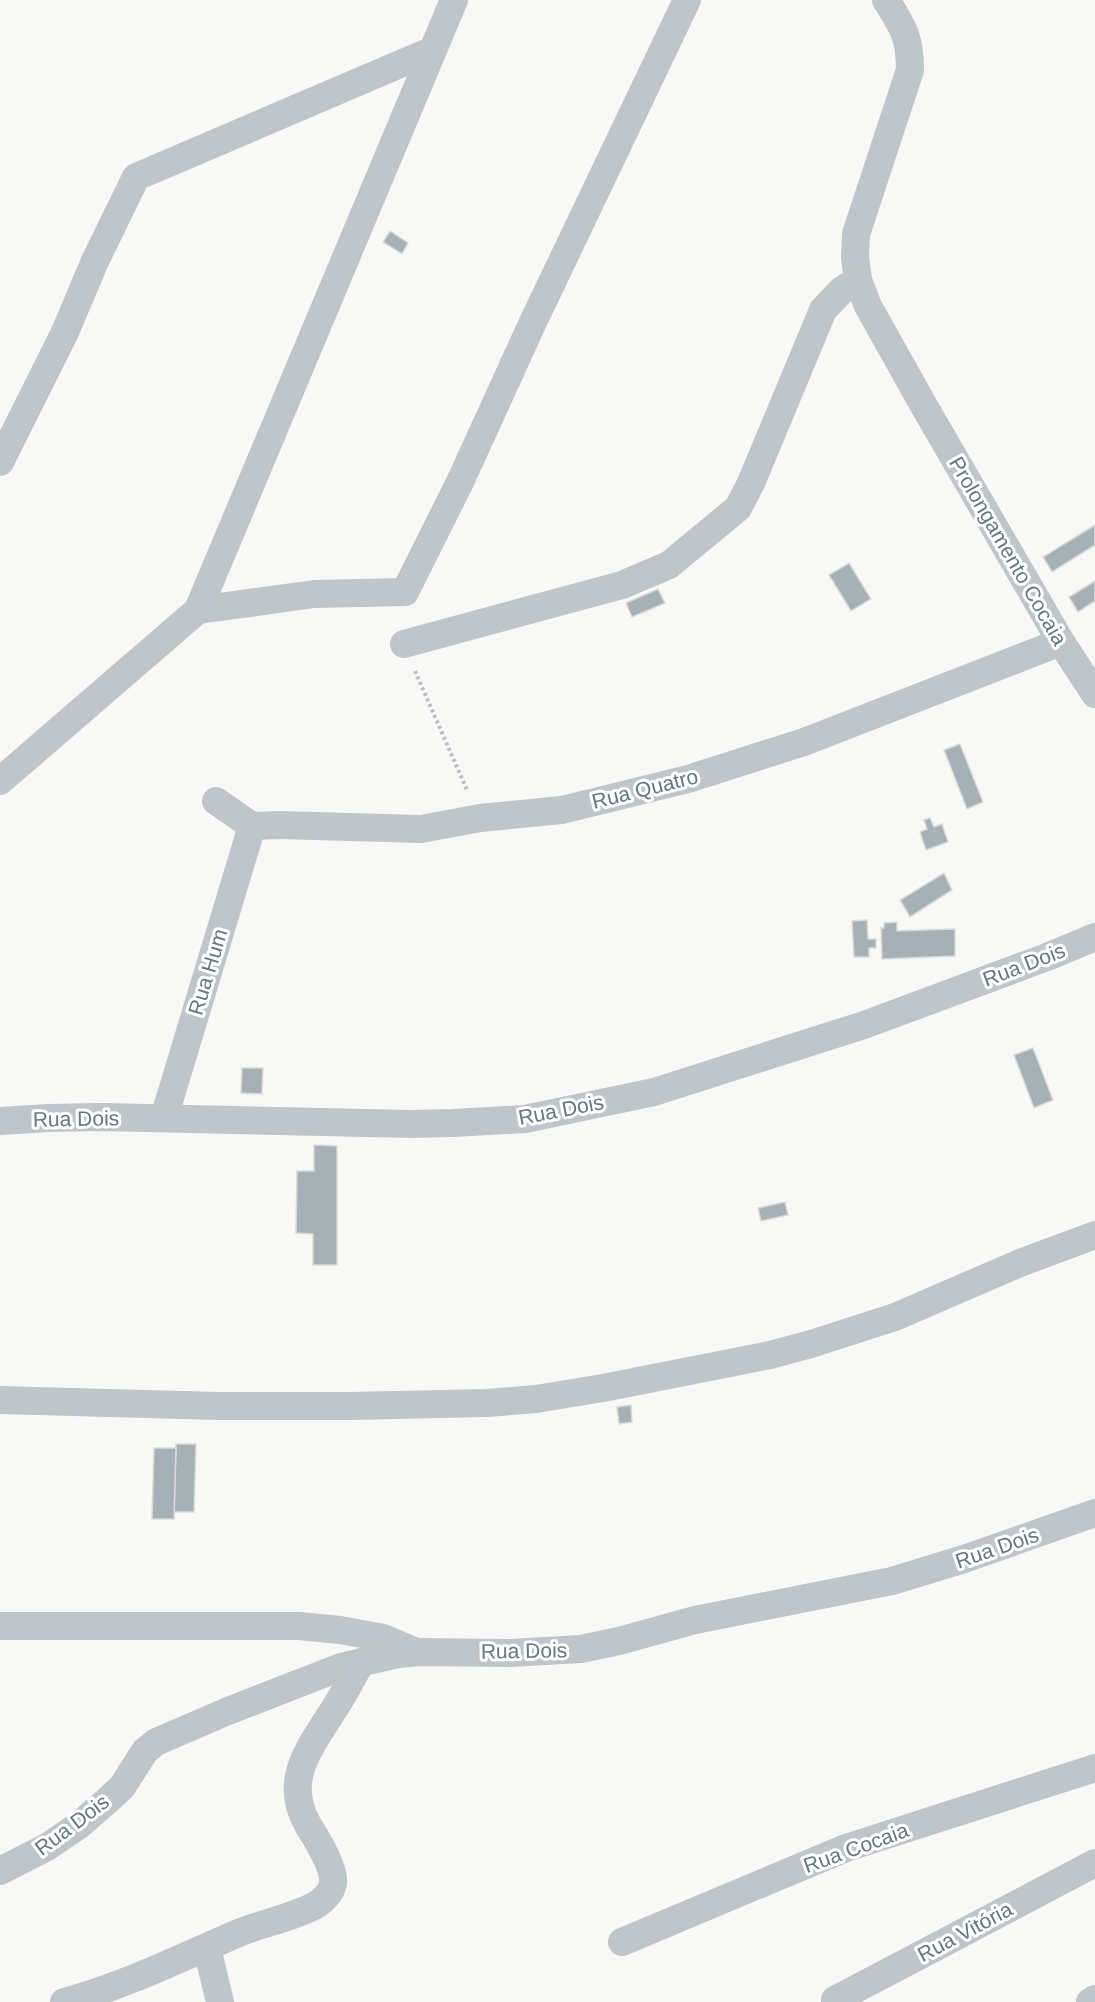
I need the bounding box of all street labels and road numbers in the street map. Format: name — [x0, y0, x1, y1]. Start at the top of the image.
street label: Prolongamento Cocaia — [945, 452, 1072, 649]
street label: Rua Quatro — [589, 764, 700, 813]
street label: Rua Hum — [184, 926, 231, 1018]
street label: Rua Dois — [979, 938, 1068, 991]
street label: Rua Dois — [516, 1090, 605, 1129]
street label: Rua Dois — [33, 1106, 119, 1131]
street label: Rua Dois — [952, 1523, 1041, 1572]
street label: Rua Dois — [481, 1638, 567, 1663]
street label: Rua Dois — [30, 1789, 113, 1860]
street label: Rua Cocaia — [800, 1818, 912, 1877]
street label: Rua Vitória — [914, 1897, 1016, 1966]

